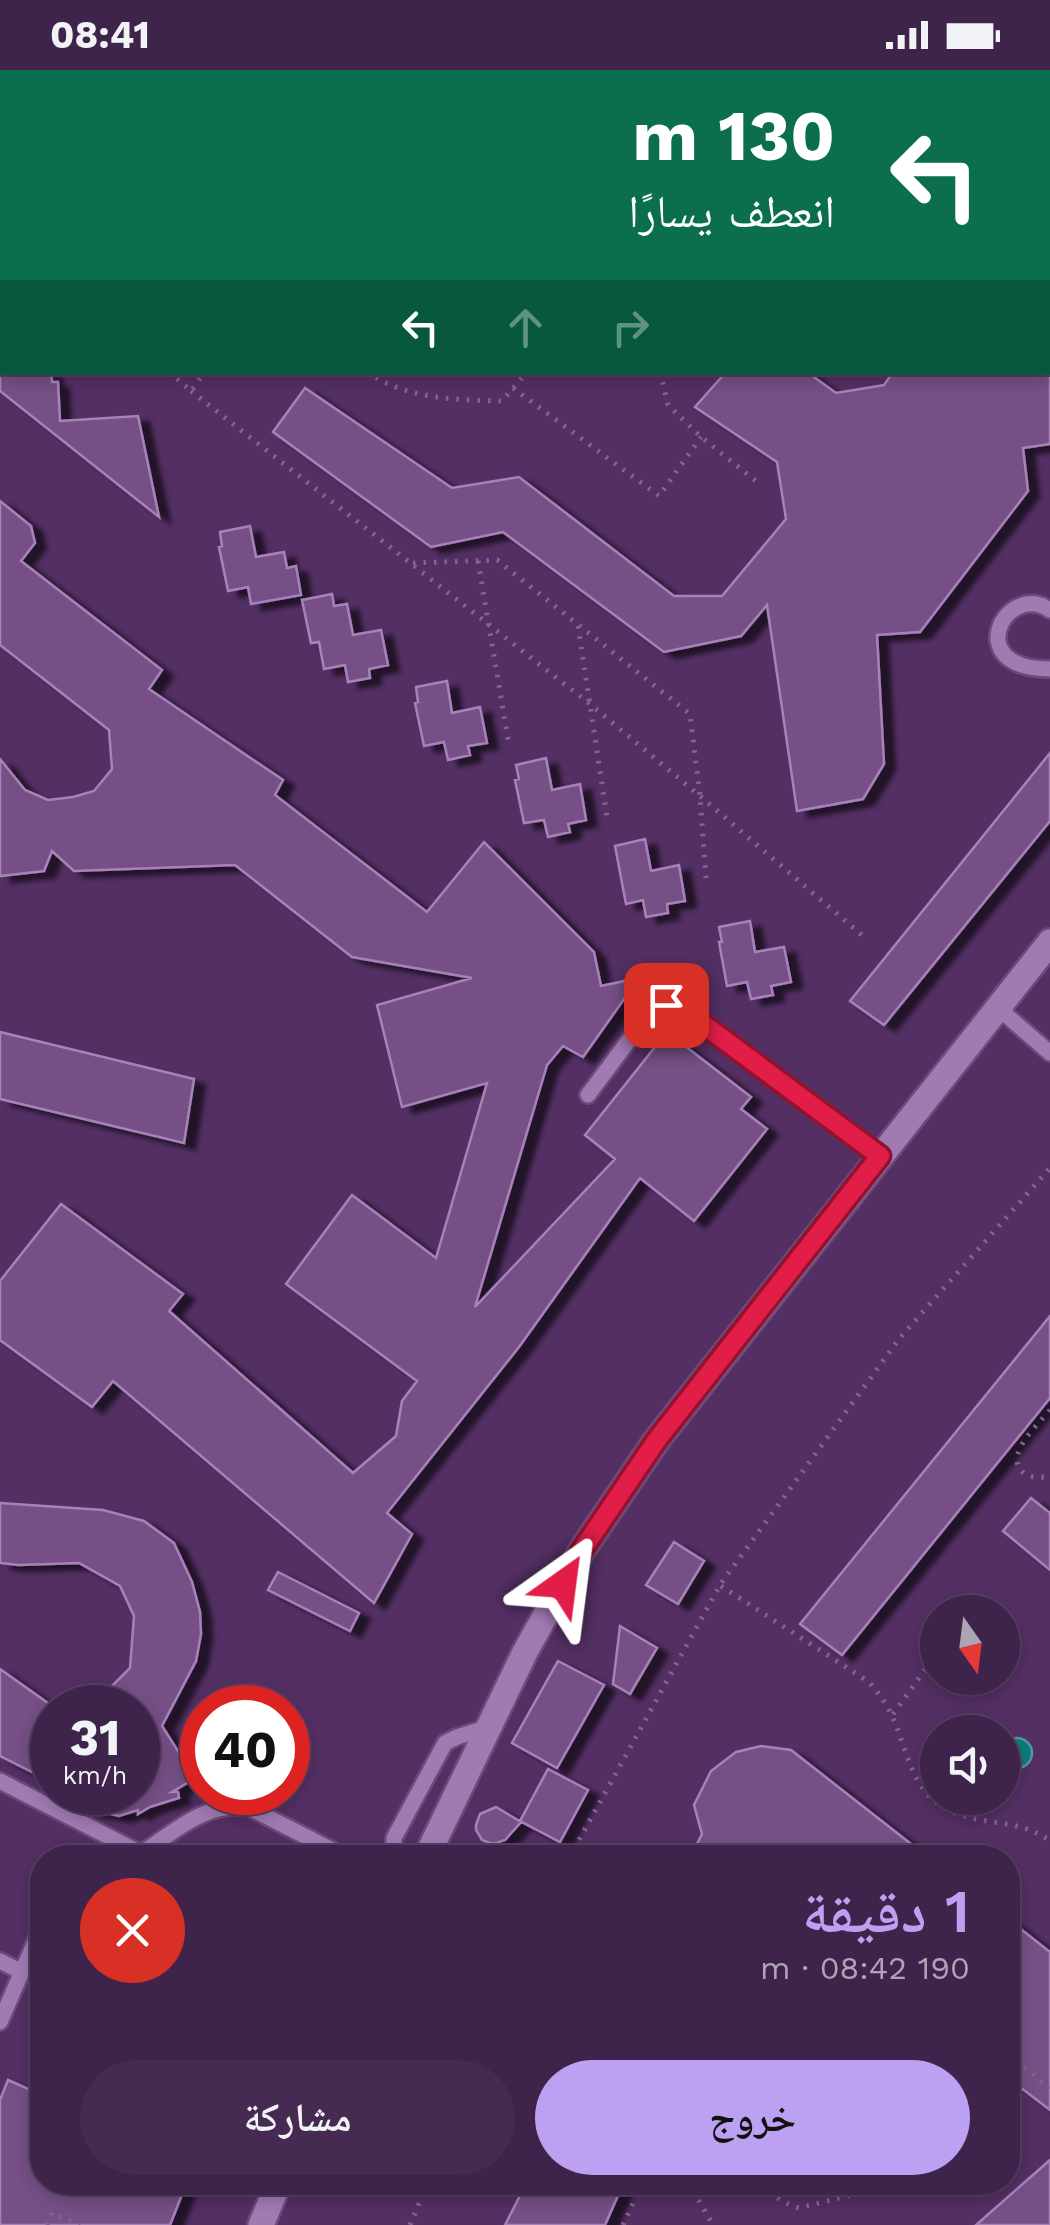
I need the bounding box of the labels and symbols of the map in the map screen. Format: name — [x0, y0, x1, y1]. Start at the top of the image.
pin — [624, 963, 709, 1048]
position arrow — [511, 1532, 615, 1636]
north arrow — [920, 1595, 1020, 1695]
speed limit sign: 40 — [180, 1685, 310, 1815]

